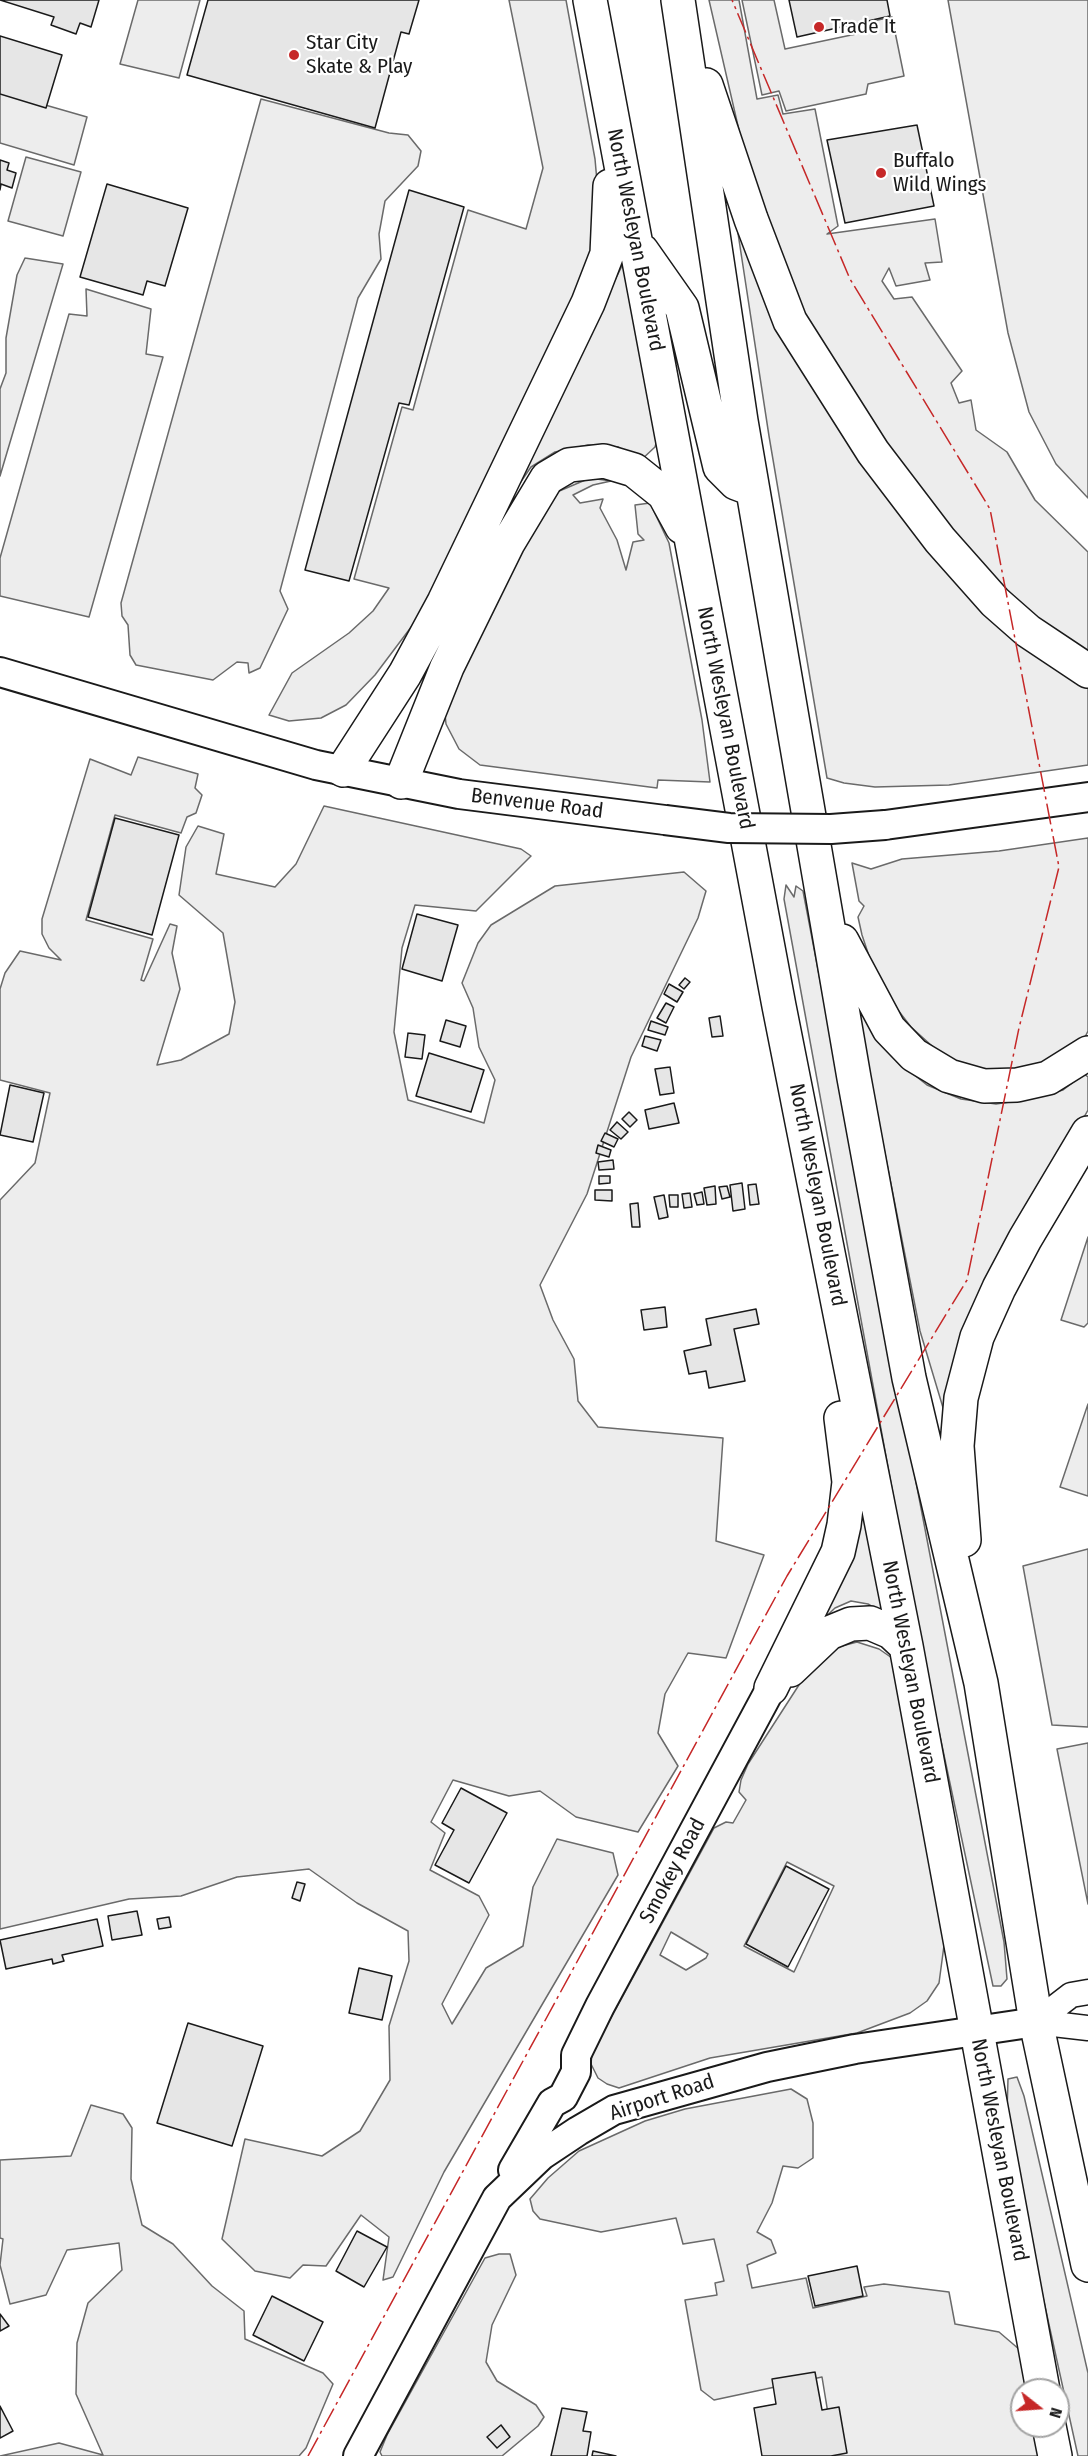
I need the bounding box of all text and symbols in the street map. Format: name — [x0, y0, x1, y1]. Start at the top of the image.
place label: Trade It — [831, 14, 896, 40]
marker: Trade It — [812, 20, 826, 34]
place label: Star City Skate & Play — [306, 30, 412, 80]
marker: Star City Skate & Play — [287, 48, 301, 62]
street label: North Wesleyan Boulevard — [601, 126, 669, 354]
place label: Buffalo Wild Wings — [893, 148, 986, 198]
marker: Buffalo Wild Wings — [874, 166, 888, 180]
street label: North Wesleyan Boulevard — [691, 604, 759, 832]
street label: Benvenue Road — [469, 783, 605, 825]
street label: North Wesleyan Boulevard — [783, 1081, 851, 1309]
street label: North Wesleyan Boulevard — [876, 1558, 944, 1786]
street label: Smokey Road — [635, 1814, 711, 1928]
street label: North Wesleyan Boulevard — [965, 2036, 1033, 2264]
street label: Airport Road — [606, 2069, 718, 2127]
north arrow — [1010, 2378, 1070, 2438]
text: N — [1045, 2405, 1066, 2420]

